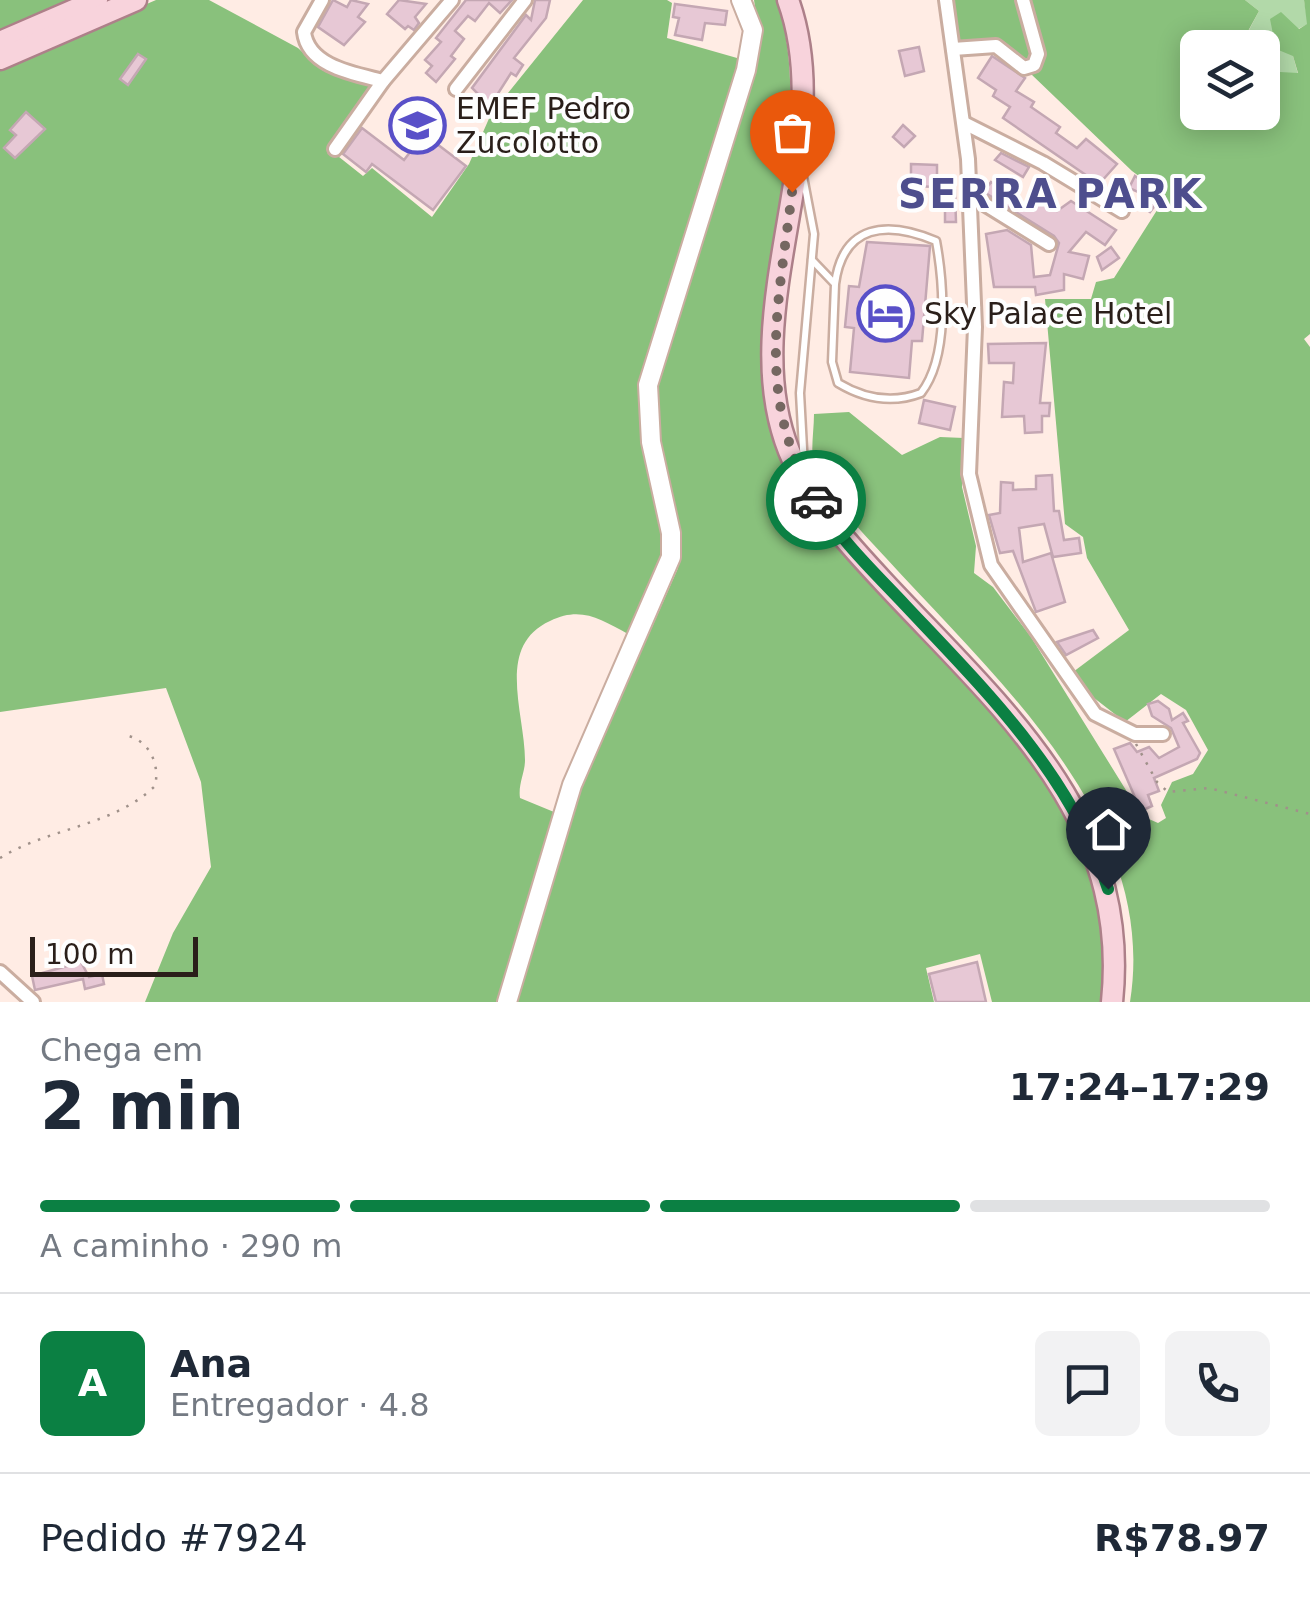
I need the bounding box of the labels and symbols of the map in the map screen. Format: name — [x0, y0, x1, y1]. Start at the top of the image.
pin — [750, 90, 835, 193]
place label: EMEF Pedro Zucolotto — [456, 91, 631, 160]
school or university icon: EMEF Pedro Zucolotto — [387, 96, 447, 156]
district label: SERRA PARK — [898, 171, 1204, 217]
hotel icon: Sky Palace Hotel — [855, 284, 915, 344]
place label: Sky Palace Hotel — [924, 296, 1172, 331]
courier — [766, 450, 866, 550]
pin — [1066, 787, 1151, 890]
scale bar — [30, 932, 198, 976]

